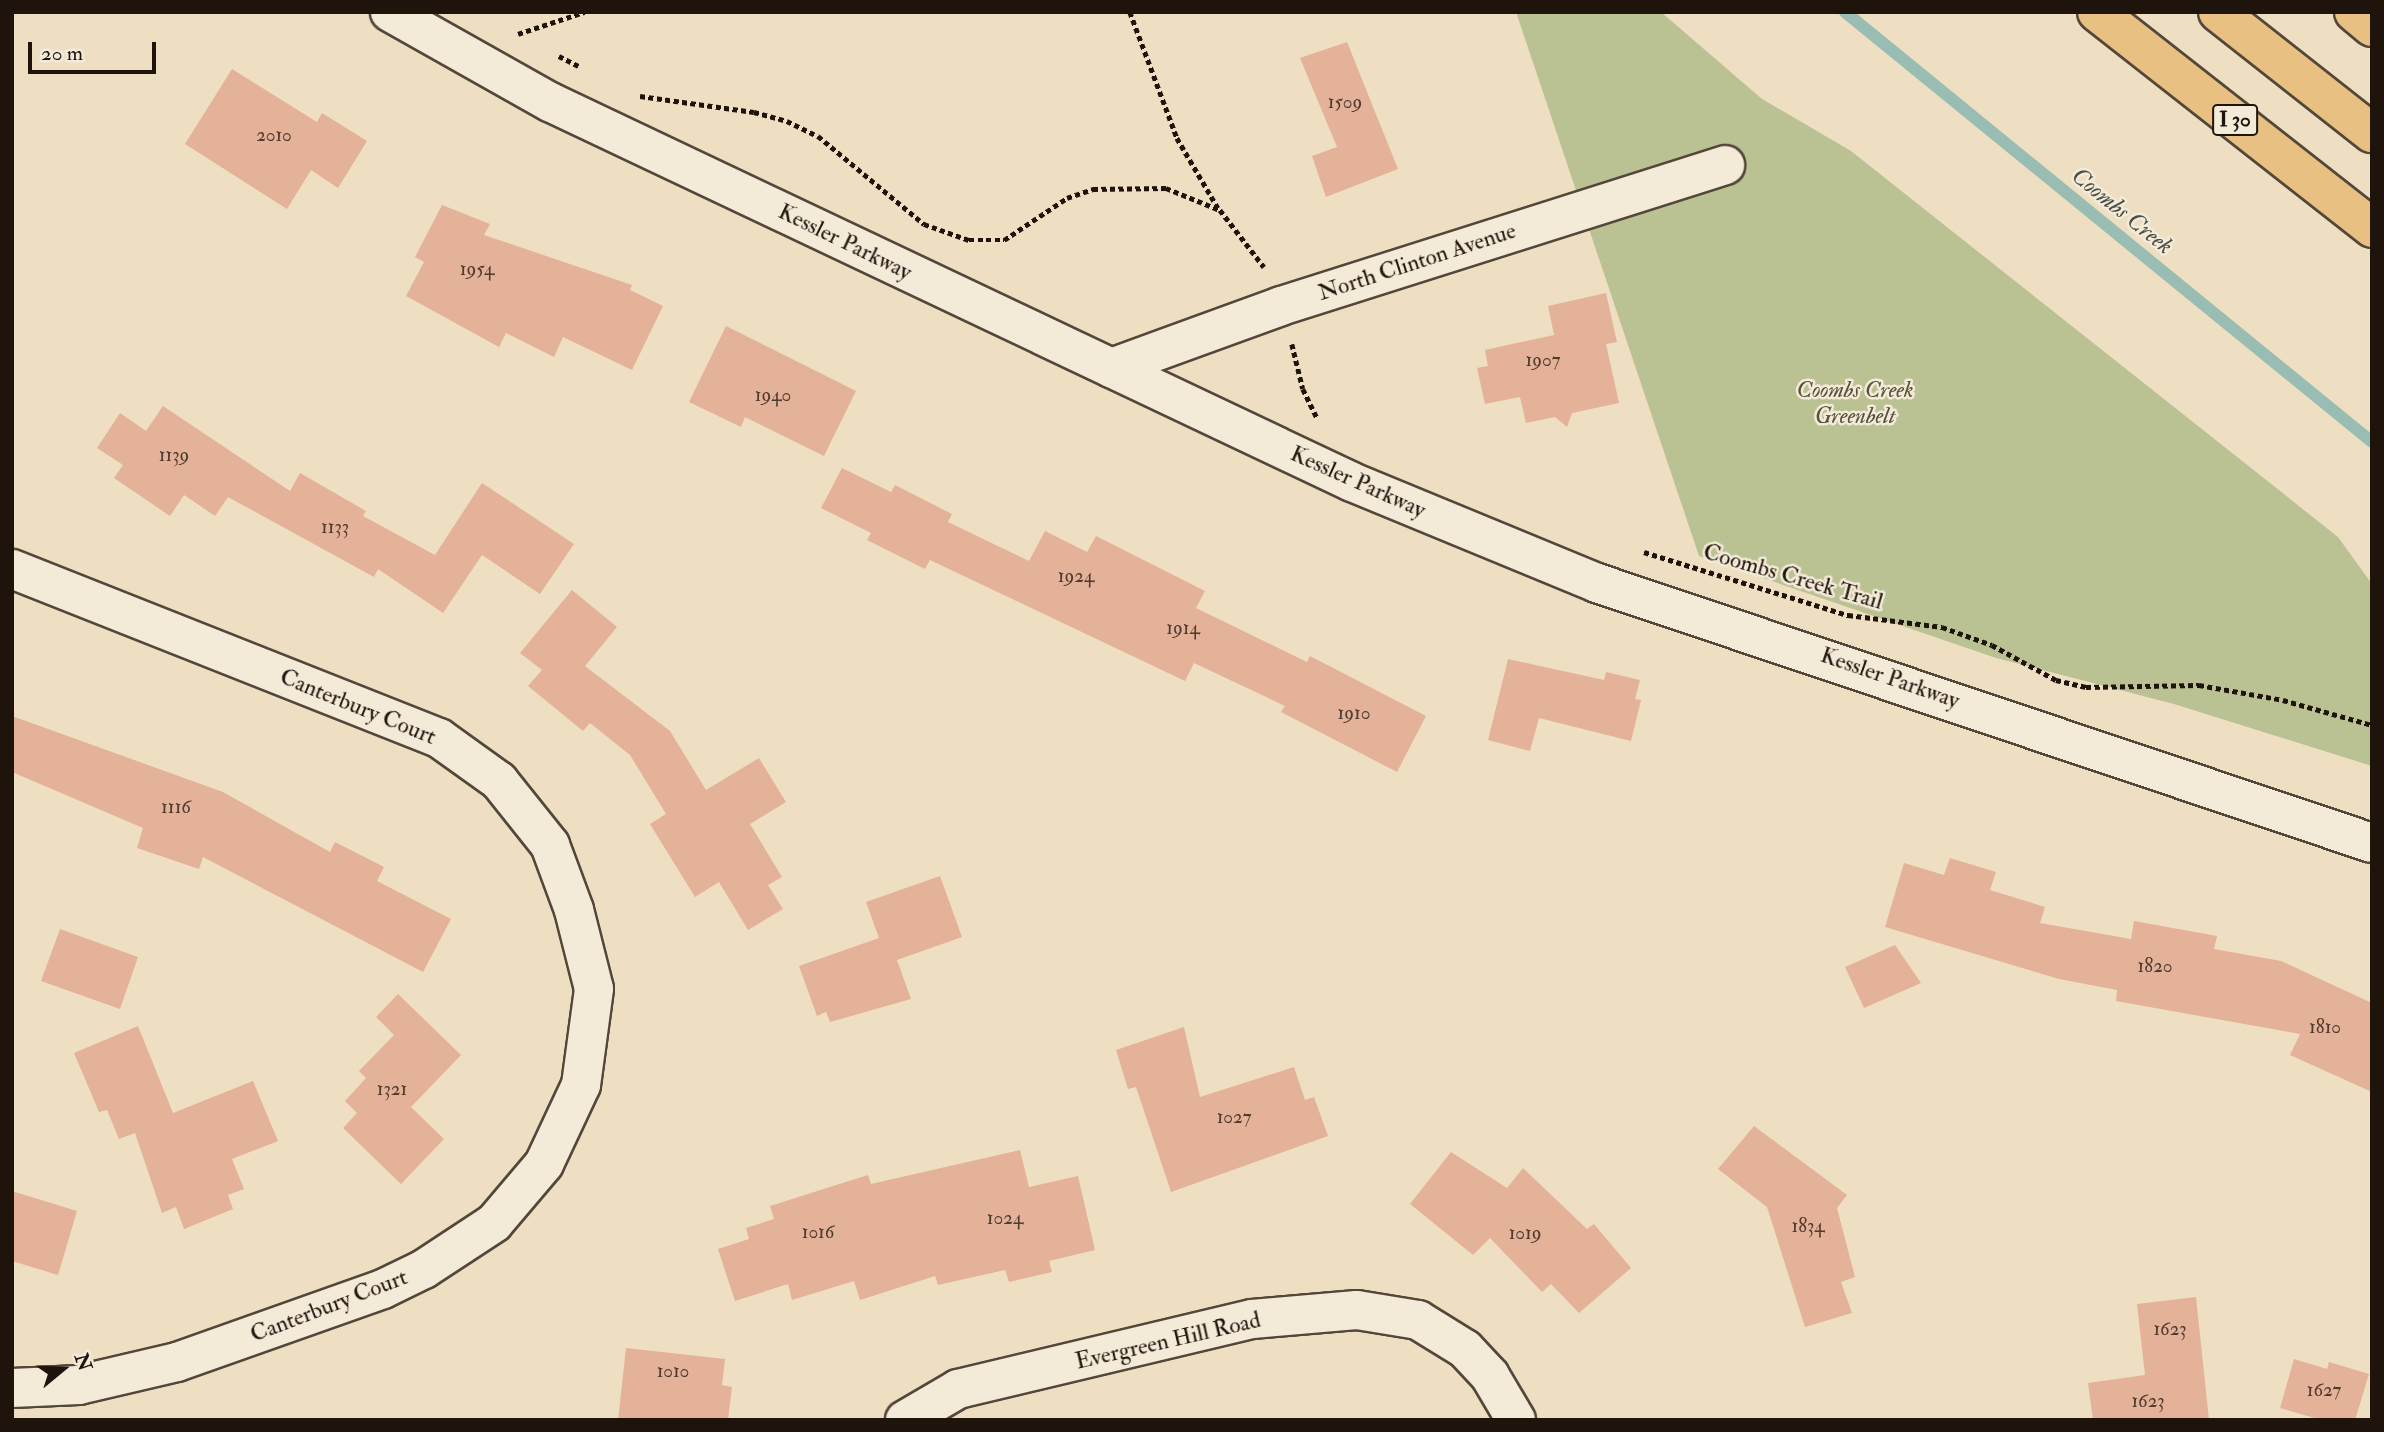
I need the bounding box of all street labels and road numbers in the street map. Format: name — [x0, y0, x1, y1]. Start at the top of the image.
road number: I 30 — [2210, 102, 2260, 138]
street label: Kessler Parkway — [774, 198, 916, 286]
street label: North Clinton Avenue — [1315, 217, 1519, 307]
street label: Kessler Parkway — [1286, 440, 1430, 524]
street label: Coombs Creek Trail — [1700, 538, 1886, 616]
street label: Kessler Parkway — [1817, 641, 1963, 715]
street label: Canterbury Court — [276, 663, 440, 751]
street label: Canterbury Court — [247, 1263, 411, 1349]
street label: Evergreen Hill Road — [1073, 1306, 1263, 1376]

